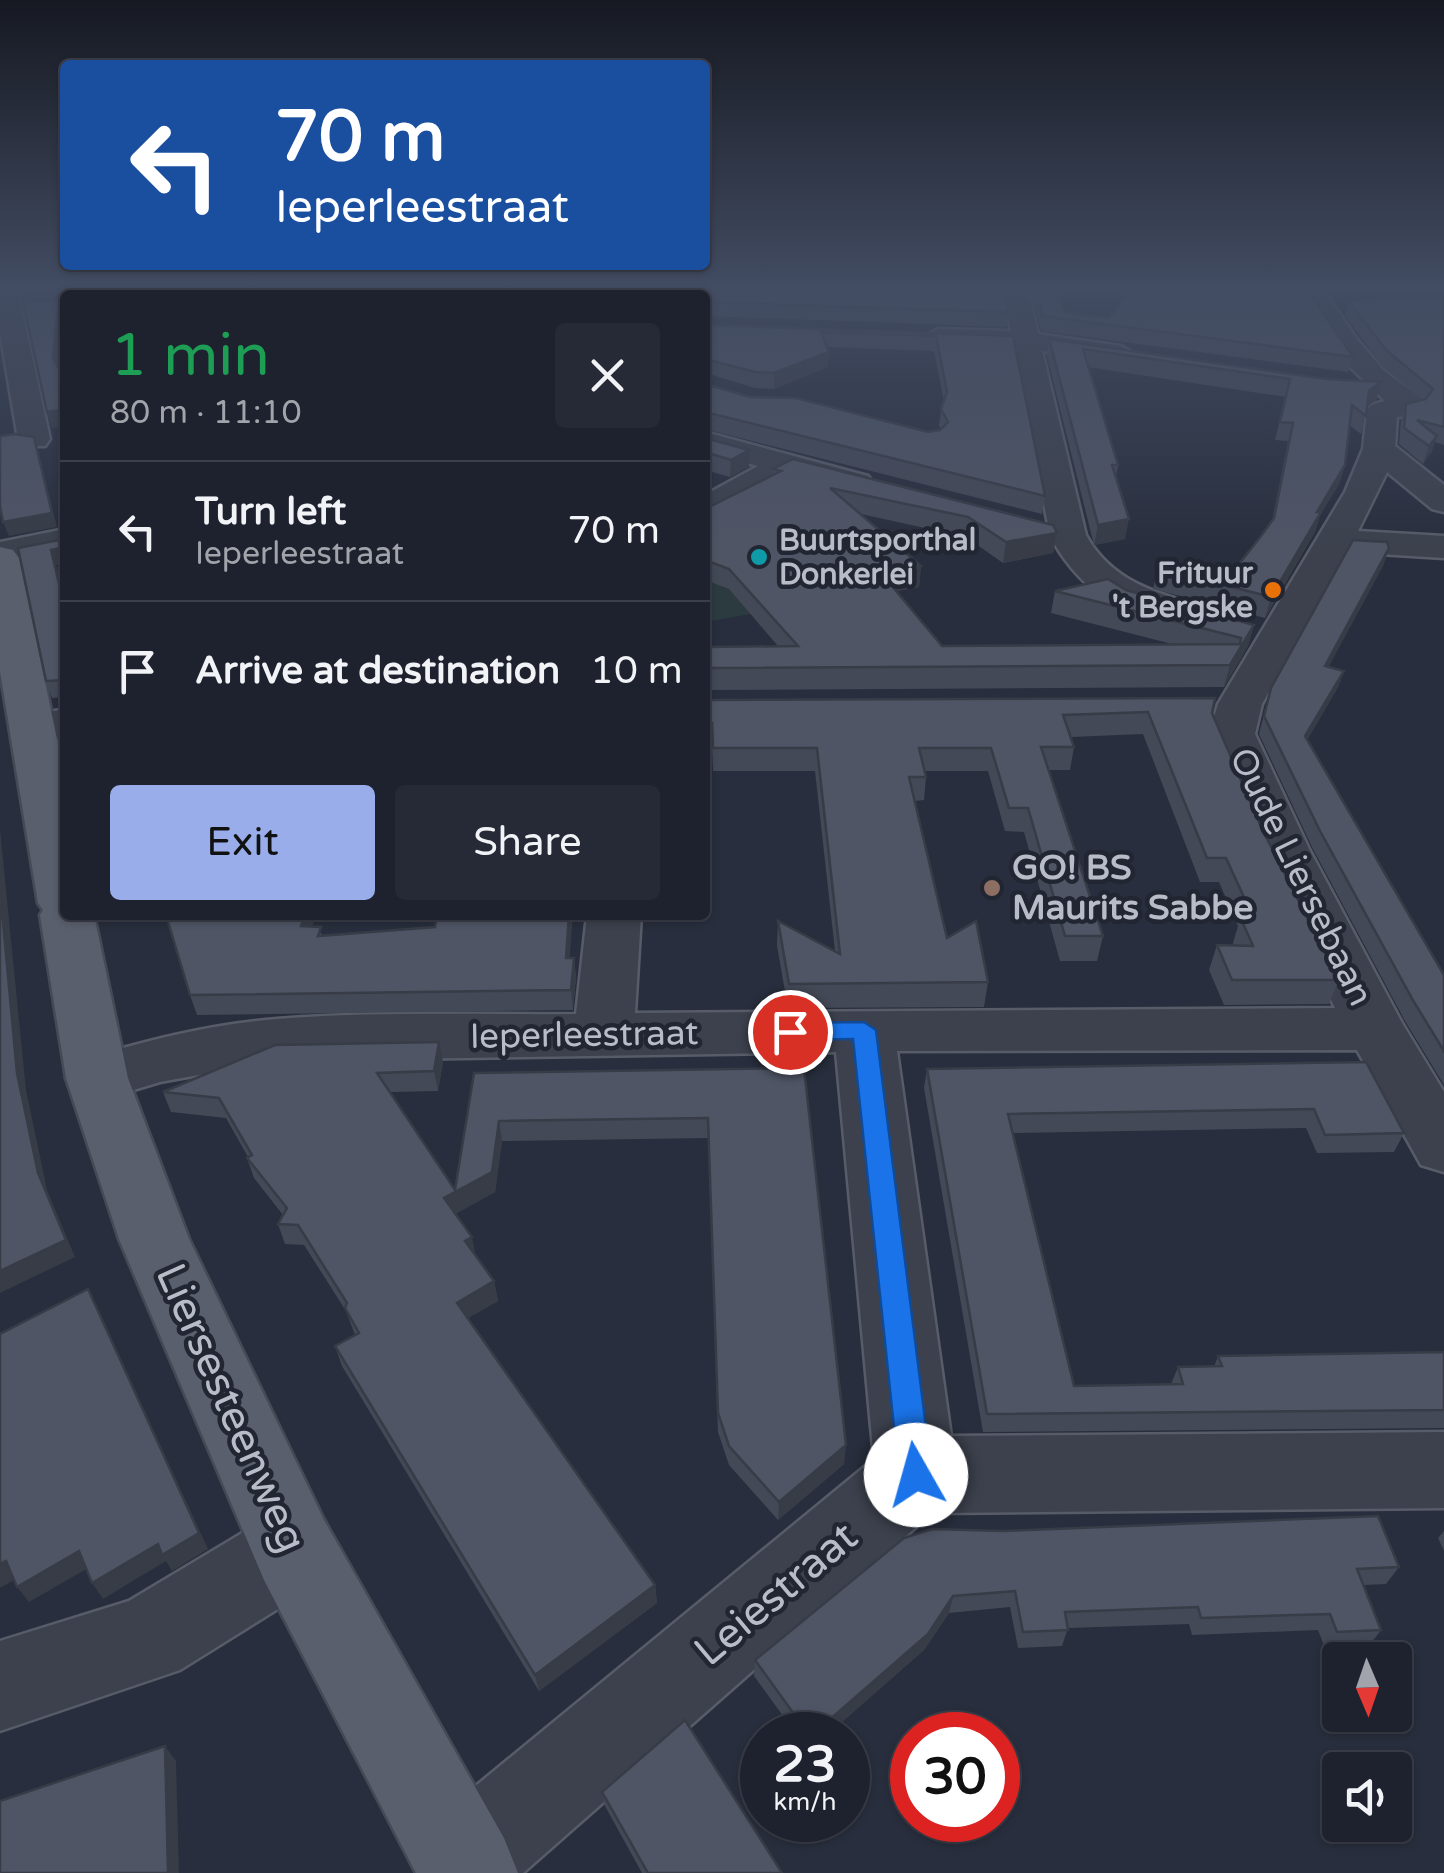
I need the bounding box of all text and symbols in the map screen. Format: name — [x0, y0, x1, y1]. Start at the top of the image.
text: 70 m — [275, 96, 445, 180]
icon: left — [110, 100, 240, 230]
text: Ieperleestraat — [275, 181, 569, 235]
text: 1 min — [110, 320, 270, 392]
button: close — [555, 323, 660, 428]
text: 80 m · 11:10 — [110, 394, 302, 432]
text: Turn left — [195, 489, 346, 535]
icon: left — [110, 504, 165, 559]
text: 70 m — [568, 508, 660, 554]
place label: Buurtsporthal Donkerlei — [779, 522, 976, 593]
text: Ieperleestraat — [195, 535, 404, 573]
marker: Buurtsporthal Donkerlei — [748, 546, 770, 568]
place label: Frituur 't Bergske — [1112, 555, 1253, 626]
marker: Frituur 't Bergske — [1262, 579, 1284, 601]
icon: arrive — [110, 644, 165, 699]
text: Arrive at destination — [195, 648, 560, 694]
text: 10 m — [590, 648, 683, 694]
street label: Oude Liersebaan — [1220, 741, 1382, 1013]
button: Exit — [110, 785, 375, 900]
button: Share — [395, 785, 660, 900]
place label: GO! BS Maurits Sabbe — [1012, 847, 1253, 929]
marker: GO! BS Maurits Sabbe — [981, 877, 1003, 899]
pin — [748, 990, 833, 1075]
icon: arrive — [763, 1005, 818, 1060]
street label: Ieperleestraat — [469, 1012, 699, 1058]
street label: Liersesteenweg — [145, 1256, 317, 1560]
position arrow — [864, 1423, 968, 1527]
street label: Leiestraat — [684, 1511, 868, 1677]
north arrow — [1322, 1642, 1412, 1732]
map controls — [1322, 1642, 1412, 1842]
speed limit sign: 30 — [890, 1712, 1020, 1842]
text: 23 — [774, 1735, 836, 1795]
button: sound — [1322, 1752, 1412, 1842]
text: km/h — [774, 1787, 836, 1817]

